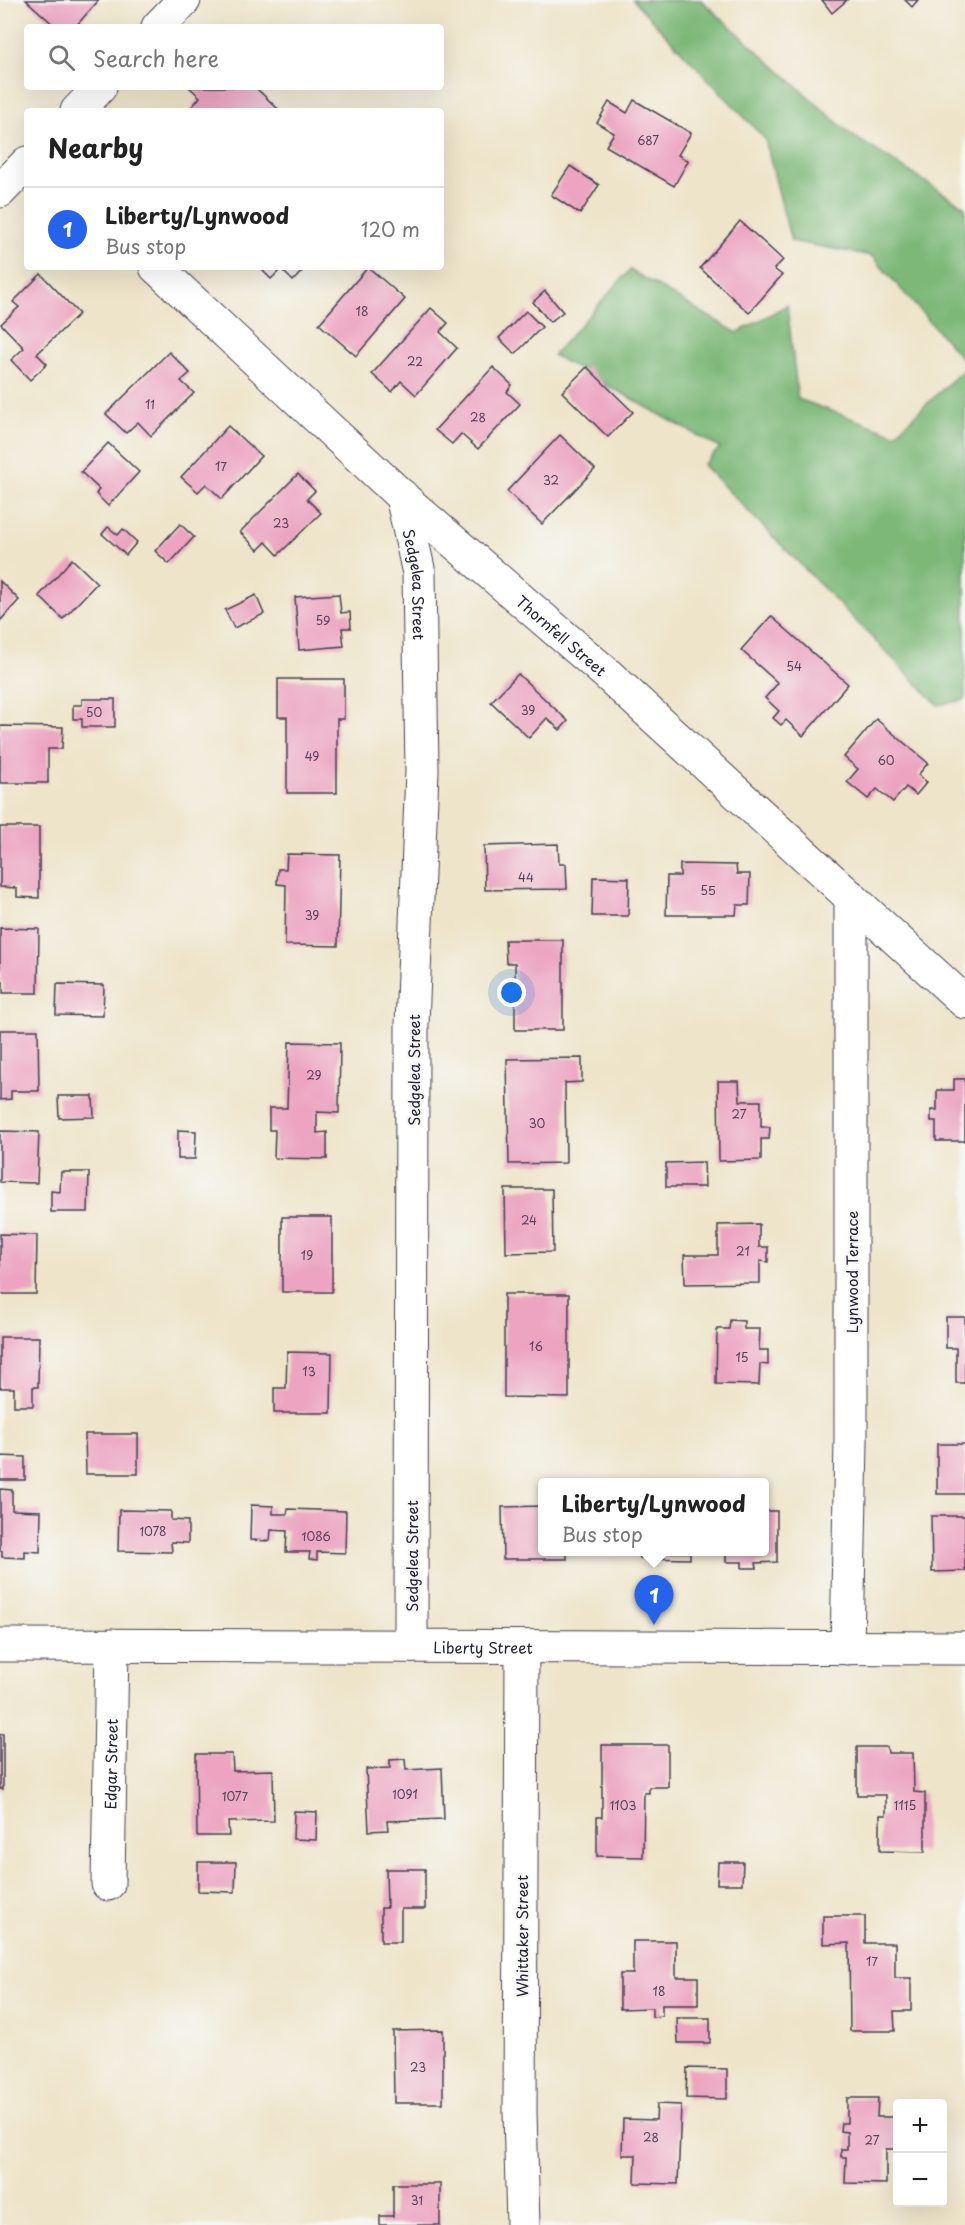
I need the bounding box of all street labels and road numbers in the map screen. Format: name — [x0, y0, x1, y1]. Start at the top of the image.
street label: Sedgelea Street — [398, 527, 432, 640]
street label: Thornfell Street — [511, 589, 612, 681]
street label: Sedgelea Street — [402, 1014, 425, 1126]
street label: Lynwood Terrace — [840, 1211, 863, 1333]
street label: Sedgelea Street — [400, 1500, 423, 1612]
street label: Liberty Street — [433, 1635, 533, 1658]
street label: Edgar Street — [98, 1718, 122, 1810]
street label: Whittaker Street — [510, 1875, 533, 1997]

